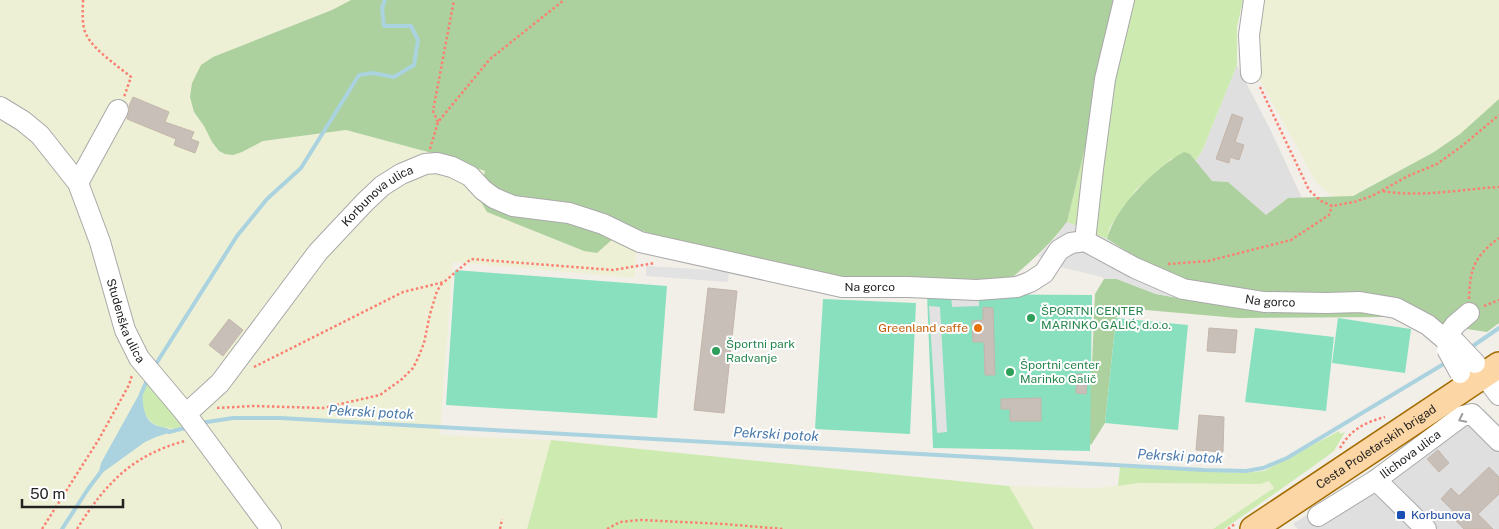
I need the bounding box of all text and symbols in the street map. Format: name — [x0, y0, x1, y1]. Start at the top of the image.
street label: Korbunova ulica — [339, 163, 415, 229]
street label: Studenška ulica — [104, 277, 147, 366]
street label: Na gorco — [844, 280, 895, 294]
street label: Na gorco — [1244, 292, 1296, 310]
place label: ŠPORTNI CENTER MARINKO GALIĆ, d.o.o. — [1041, 304, 1171, 332]
marker: ŠPORTNI CENTER MARINKO GALIĆ, d.o.o. — [1025, 312, 1037, 324]
place label: Greenland caffe — [878, 321, 968, 335]
marker: Greenland caffe — [972, 322, 984, 334]
place label: Športni park Radvanje — [726, 337, 795, 365]
marker: Športni park Radvanje — [710, 345, 722, 357]
place label: Športni center Marinko Galič — [1020, 358, 1100, 386]
marker: Športni center Marinko Galič — [1004, 366, 1016, 378]
water label: Pekrski potok — [328, 402, 415, 422]
street label: Cesta Proletarskih brigad — [1313, 402, 1439, 492]
one-way arrow — [1459, 412, 1468, 422]
water label: Pekrski potok — [733, 424, 820, 444]
street label: Ilichova ulica — [1377, 427, 1443, 482]
water label: Pekrski potok — [1137, 446, 1224, 466]
scale bar — [22, 476, 124, 508]
text: 50 m — [30, 485, 65, 502]
place label: Korbunova — [1411, 508, 1471, 522]
marker: Korbunova — [1395, 509, 1407, 521]

